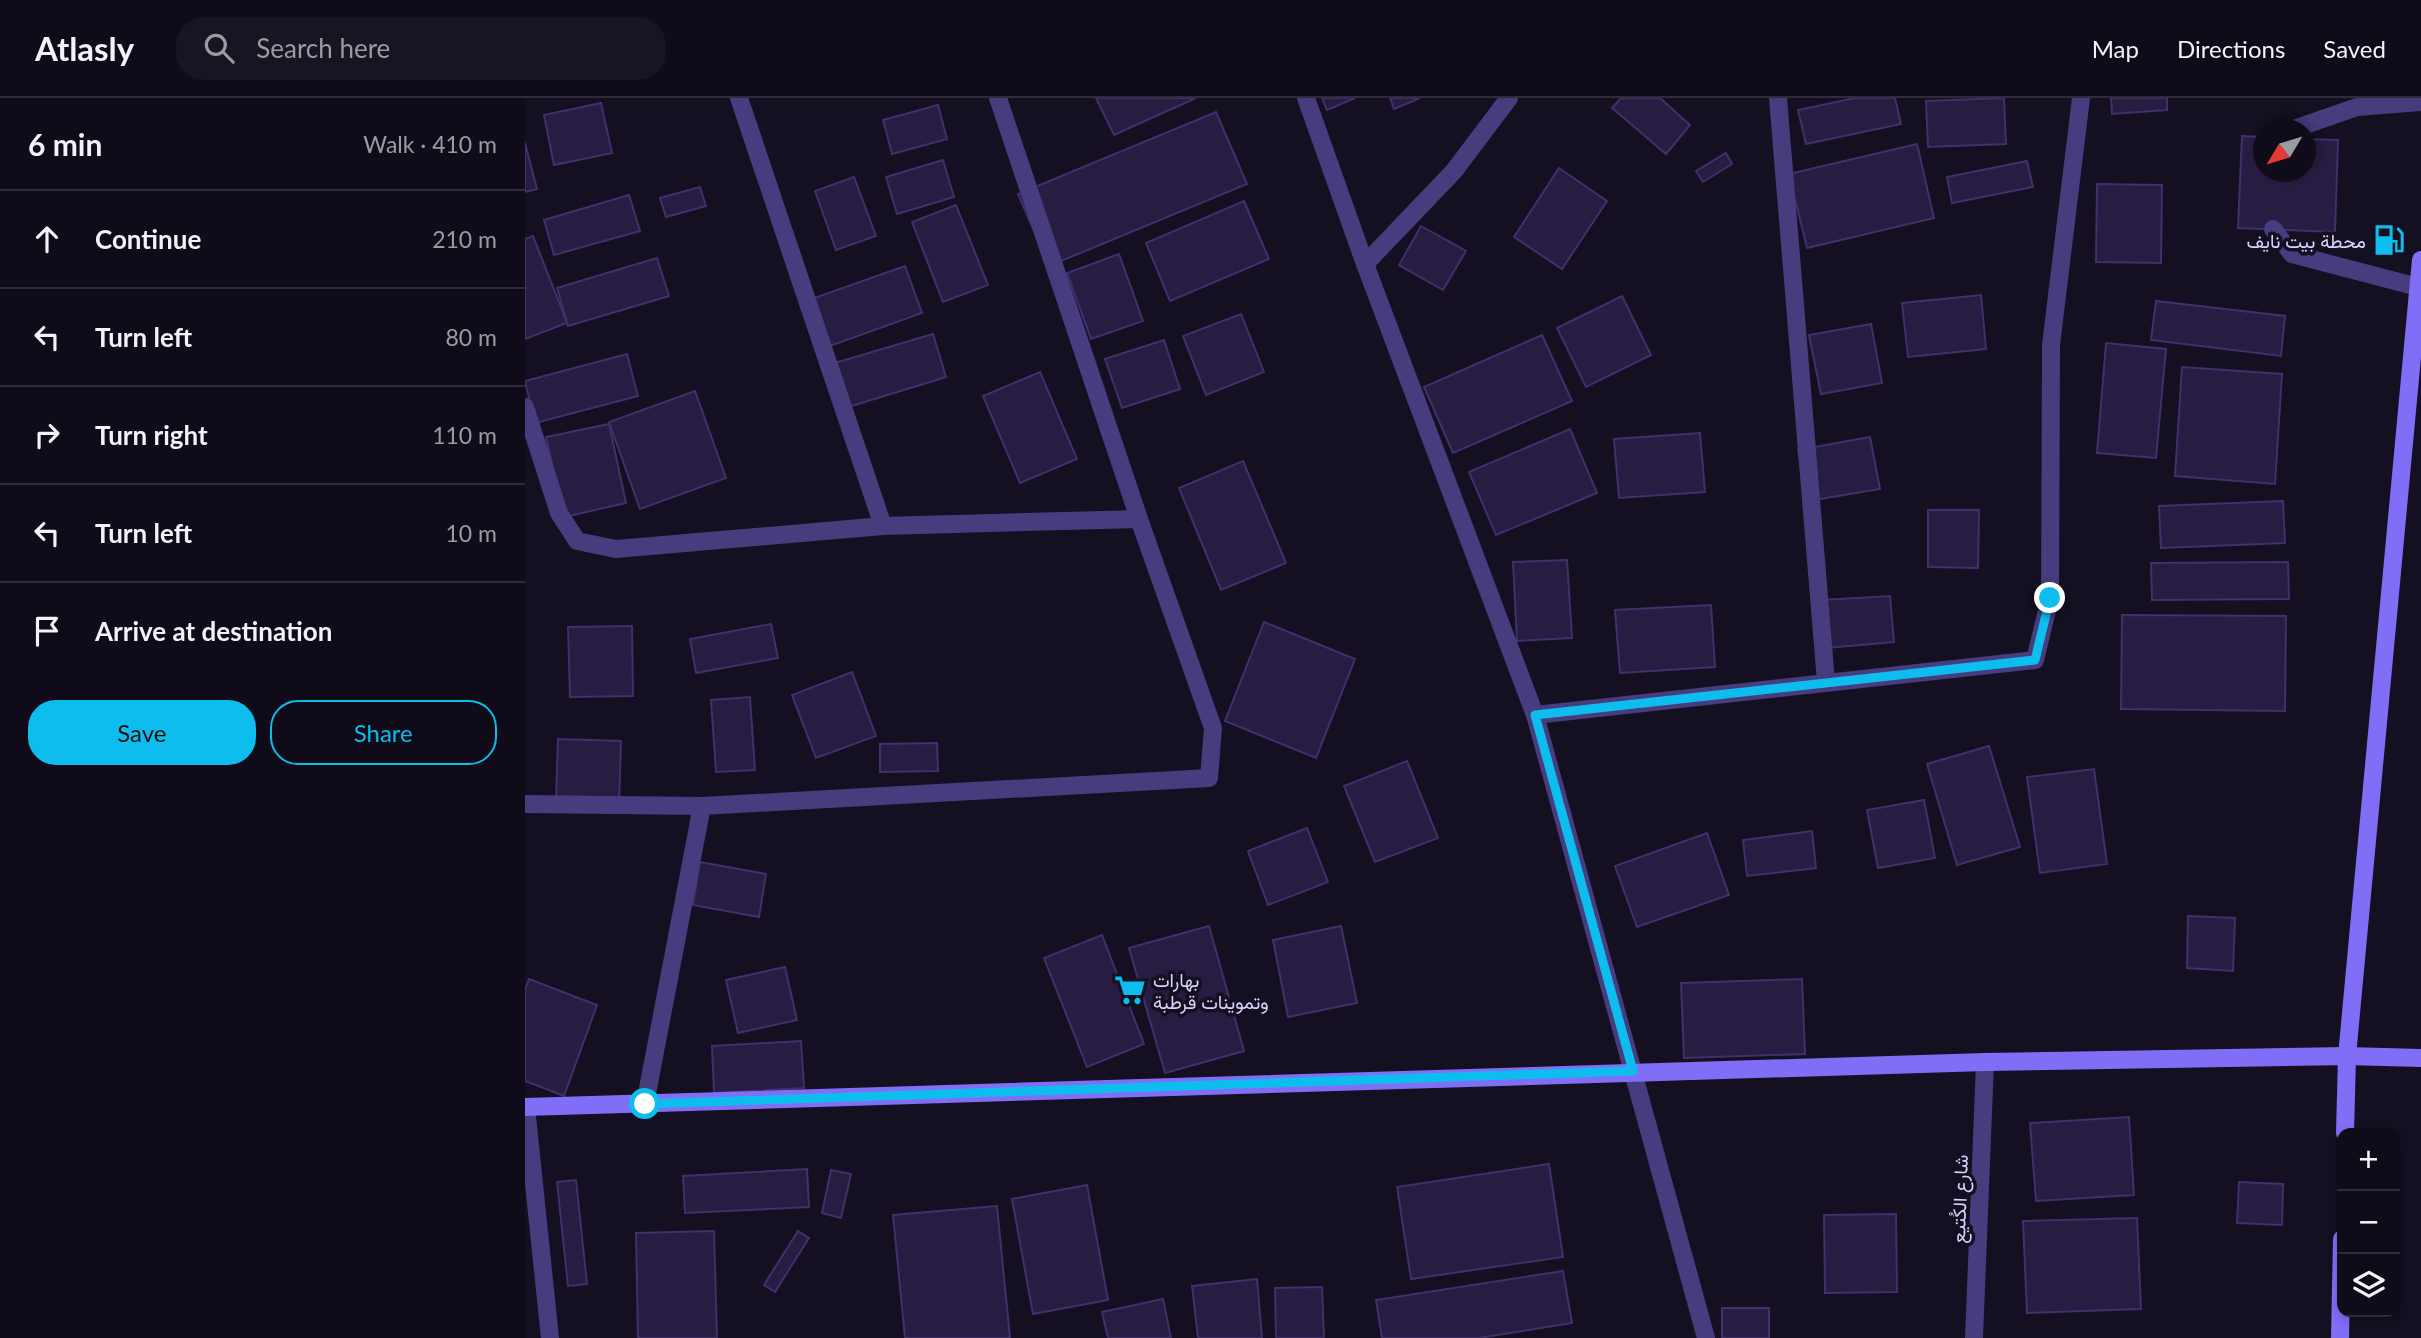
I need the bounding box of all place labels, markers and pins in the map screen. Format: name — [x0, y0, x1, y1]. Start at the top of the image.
fuel station icon: محطة بيت نايف — [2372, 223, 2406, 257]
place label: محطة بيت نايف — [2246, 229, 2366, 253]
place label: بهارات وتموينات قرطبة — [1153, 968, 1269, 1014]
supermarket icon: بهارات وتموينات قرطبة — [1113, 973, 1147, 1007]

